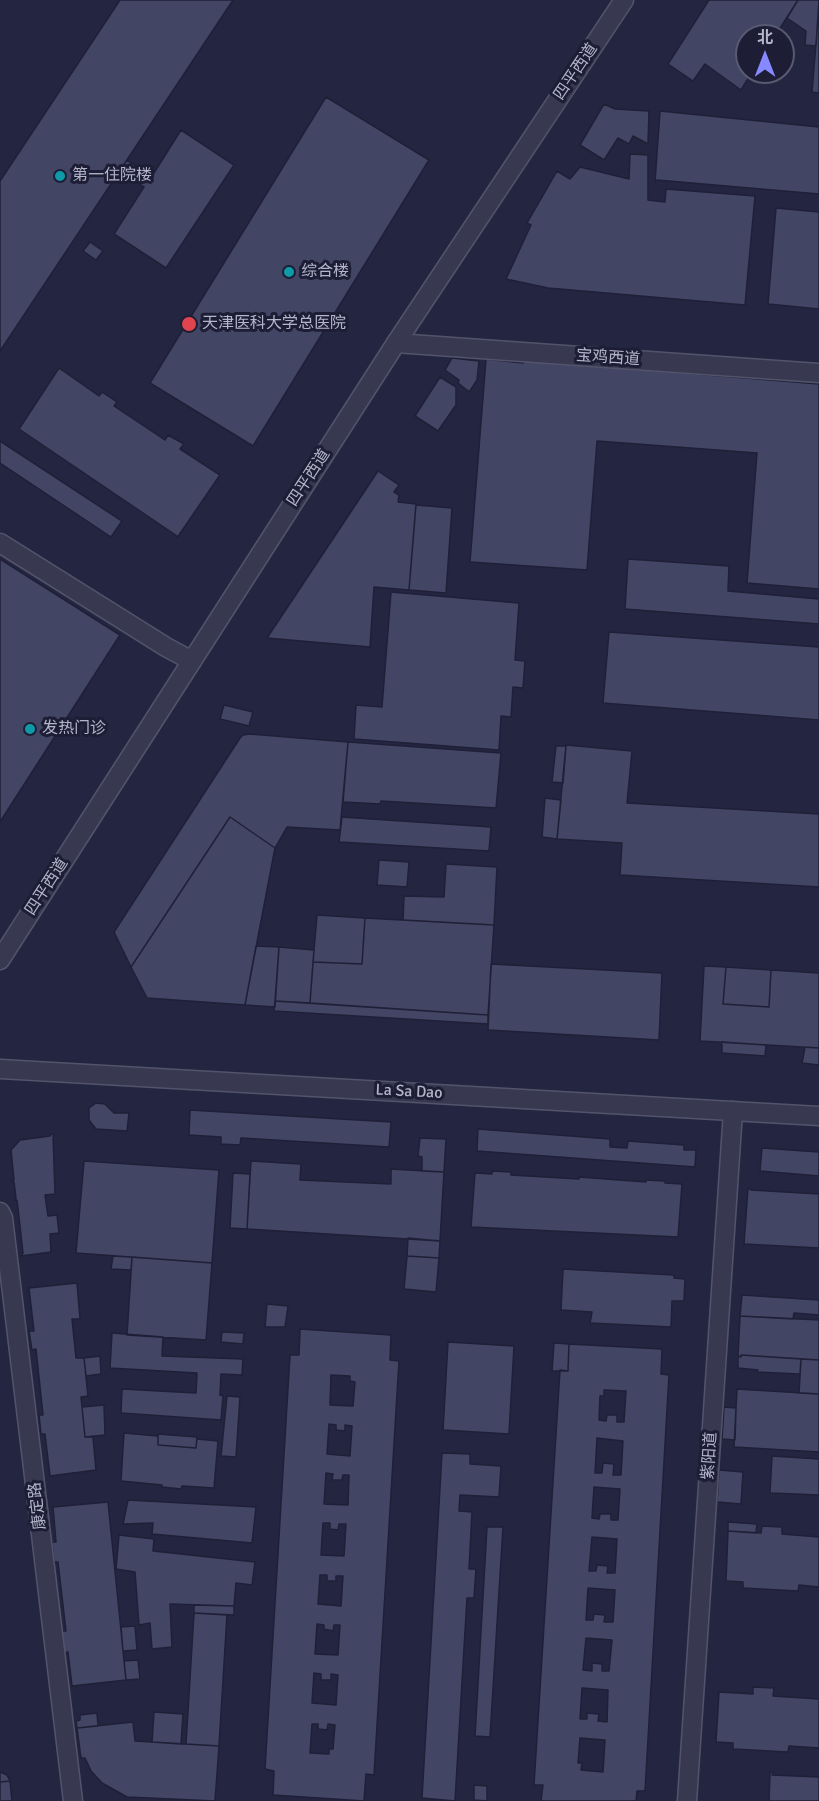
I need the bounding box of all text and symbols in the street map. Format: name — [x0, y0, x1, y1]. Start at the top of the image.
north arrow — [735, 24, 795, 84]
text: 北 — [757, 28, 773, 48]
street label: 四平西道 — [550, 40, 602, 104]
place label: 第一住院楼 — [72, 166, 152, 186]
marker: 第一住院楼 — [53, 169, 67, 183]
place label: 综合楼 — [301, 262, 349, 282]
marker: 综合楼 — [282, 265, 296, 279]
place label: 天津医科大学总医院 — [202, 314, 346, 334]
marker: 天津医科大学总医院 — [180, 315, 198, 333]
street label: 宝鸡西道 — [575, 346, 641, 370]
street label: 四平西道 — [284, 446, 334, 510]
place label: 发热门诊 — [42, 719, 106, 739]
marker: 发热门诊 — [23, 722, 37, 736]
street label: 四平西道 — [22, 855, 72, 919]
street label: La Sa Dao — [375, 1081, 443, 1103]
street label: 紫阳道 — [699, 1431, 721, 1481]
street label: 康定路 — [26, 1481, 50, 1531]

